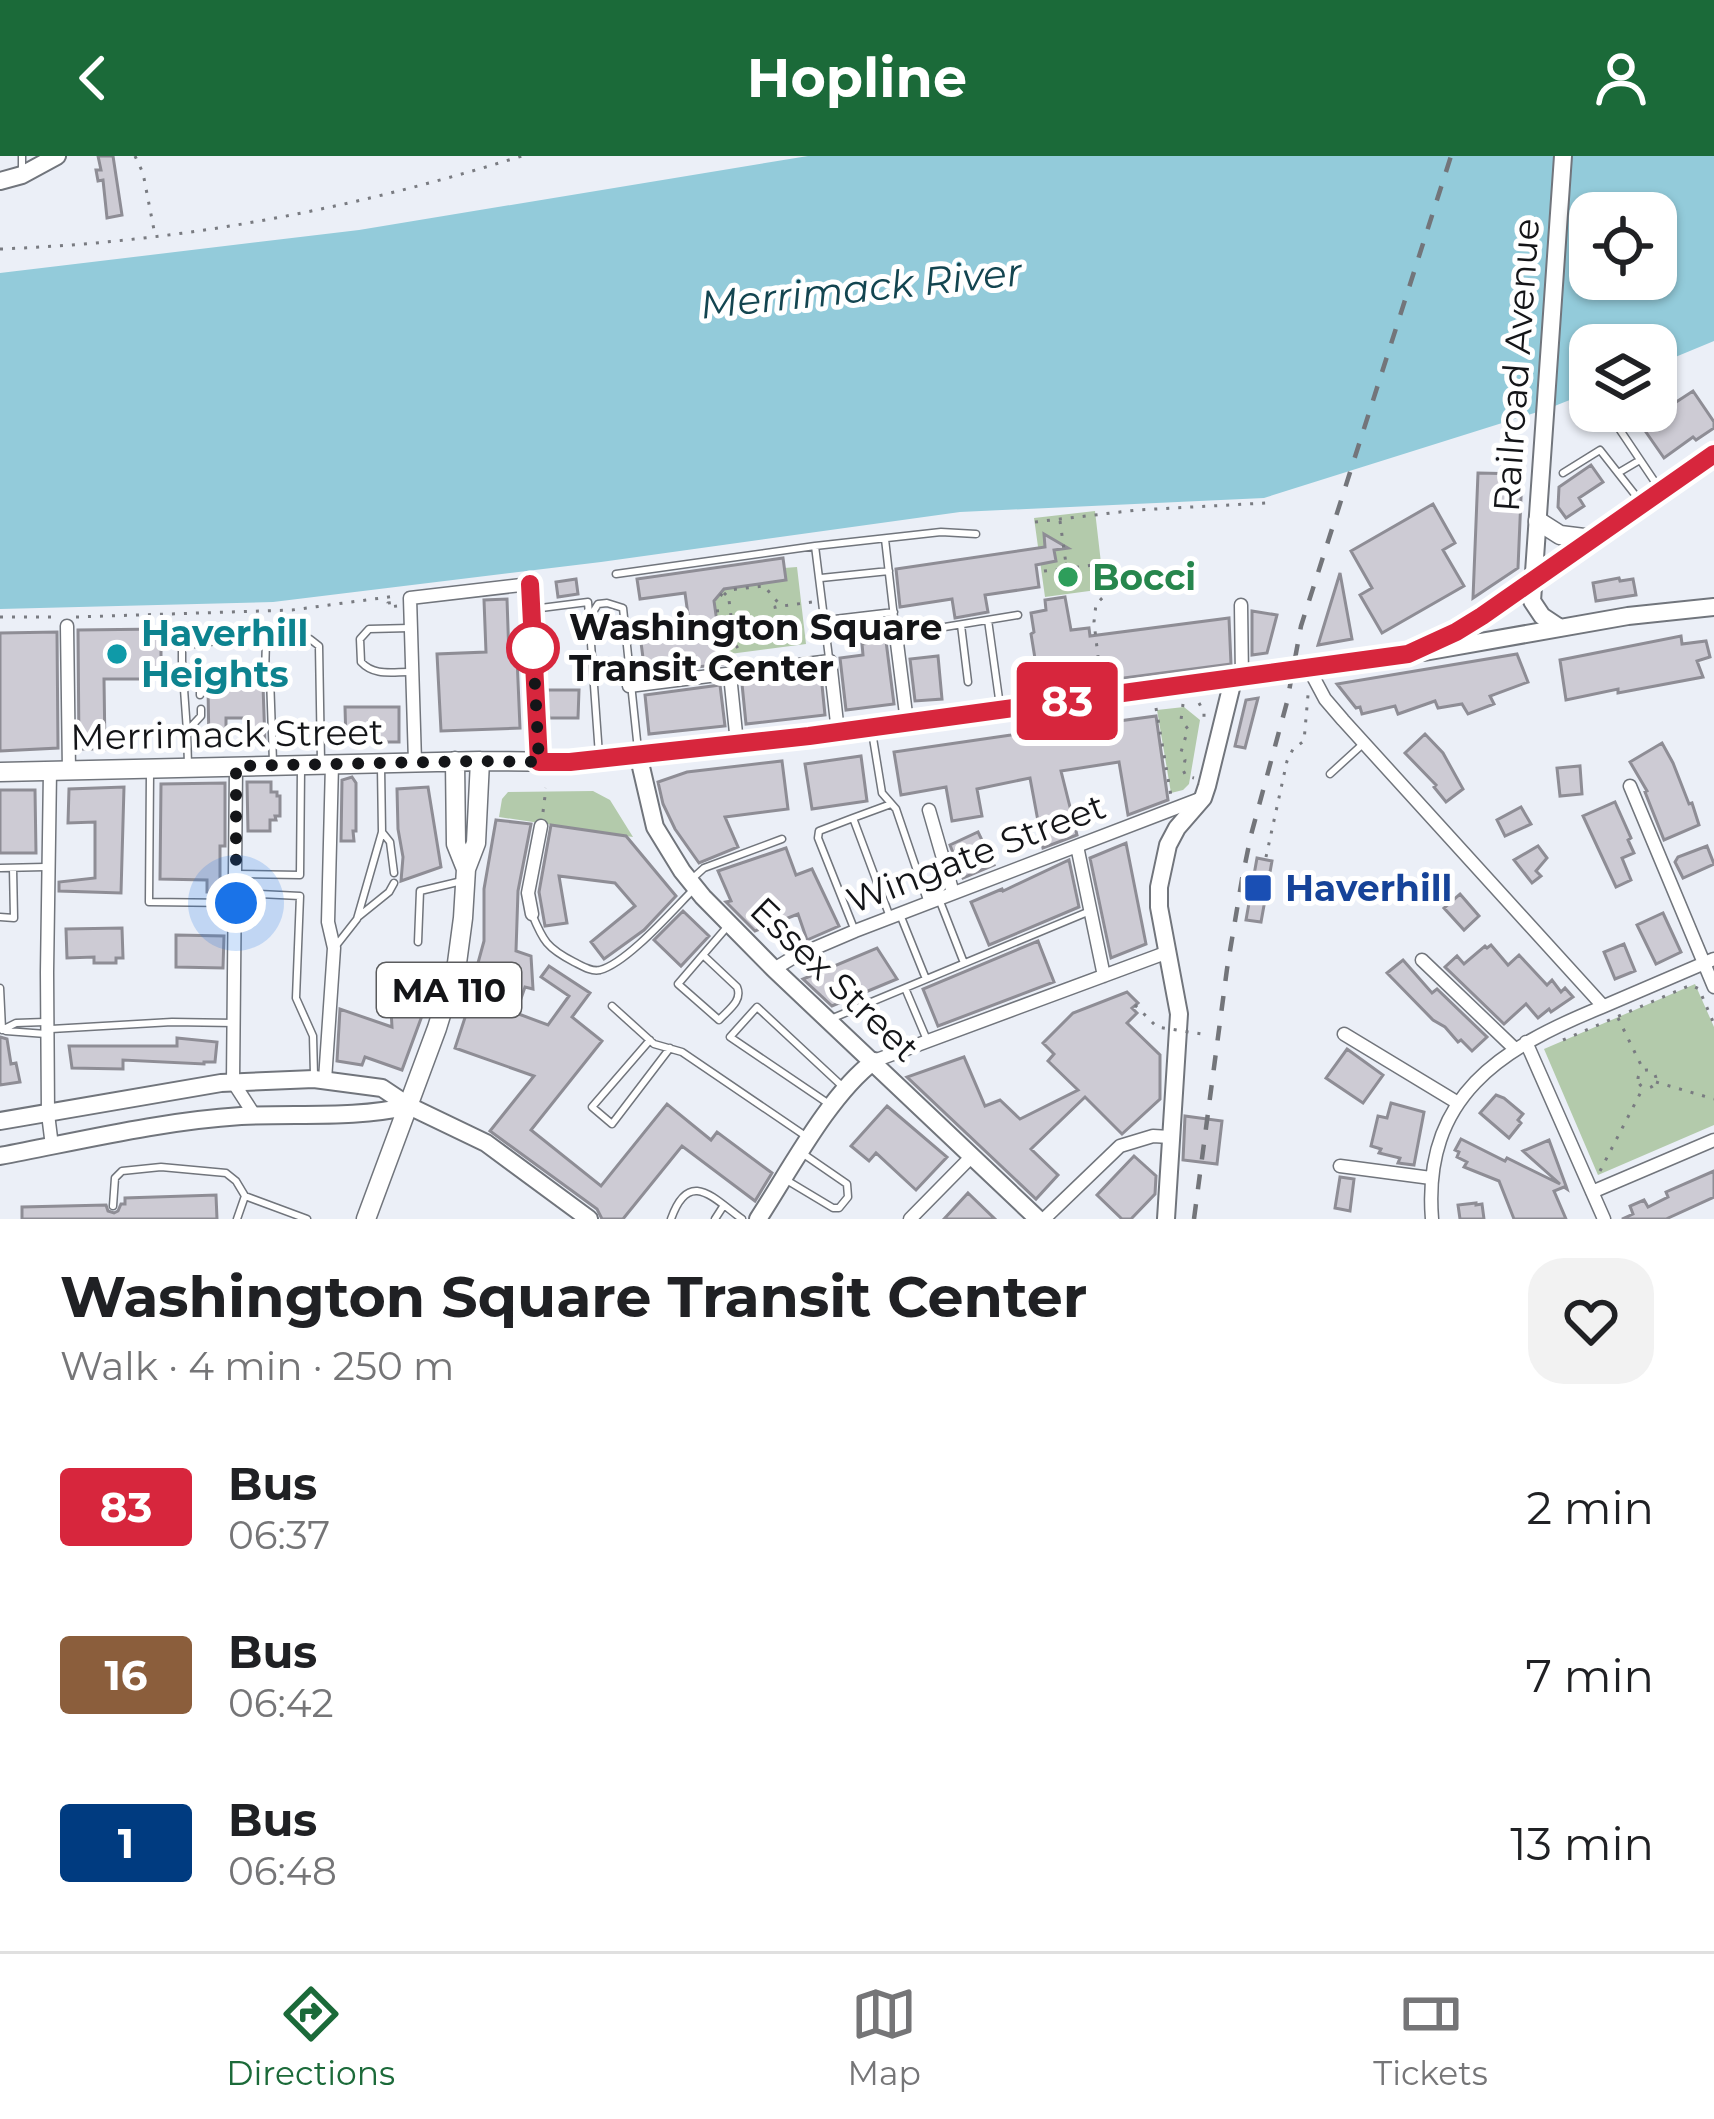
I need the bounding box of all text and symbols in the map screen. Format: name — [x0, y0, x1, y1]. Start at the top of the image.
icon: back — [60, 45, 126, 111]
text: Hopline — [747, 45, 967, 111]
icon: person — [1588, 45, 1654, 111]
map controls — [1569, 192, 1677, 432]
button: locate — [1569, 192, 1677, 300]
street label: Railroad Avenue — [1484, 217, 1548, 513]
water label: Merrimack River — [698, 247, 1026, 329]
button: layers — [1569, 324, 1677, 432]
place label: Bocci — [1092, 555, 1196, 599]
marker: Bocci — [1055, 564, 1081, 590]
place label: Washington Square Transit Center — [569, 605, 943, 690]
place label: Haverhill Heights — [141, 611, 308, 696]
marker: Washington Square Transit Center — [508, 623, 558, 673]
marker: Haverhill Heights — [104, 641, 130, 667]
line badge: 83 — [1013, 662, 1121, 740]
text: 83 — [1041, 675, 1093, 727]
street label: Merrimack Street — [70, 709, 384, 759]
street label: Wingate Street — [841, 784, 1111, 922]
place label: Haverhill — [1285, 866, 1452, 910]
marker: Haverhill — [1242, 872, 1274, 904]
your location — [206, 873, 266, 933]
street label: Essex Street — [741, 888, 929, 1070]
road number: MA 110 — [377, 963, 521, 1017]
button: heart — [1528, 1258, 1654, 1384]
text: Washington Square Transit Center — [60, 1262, 1087, 1331]
text: Walk · 4 min · 250 m — [60, 1342, 454, 1390]
text: Bus — [228, 1456, 317, 1511]
text: 2 min — [1526, 1480, 1654, 1535]
text: 83 — [100, 1481, 152, 1533]
text: 06:37 — [228, 1511, 330, 1559]
text: Bus — [228, 1624, 317, 1679]
text: 7 min — [1525, 1648, 1654, 1703]
text: 16 — [104, 1649, 148, 1701]
text: 06:42 — [228, 1679, 334, 1727]
text: Bus — [228, 1792, 317, 1847]
text: 13 min — [1510, 1816, 1654, 1871]
text: 1 — [118, 1817, 134, 1869]
text: 06:48 — [228, 1847, 337, 1895]
tab: Directions — [226, 1981, 395, 2093]
tab: Map — [848, 1981, 921, 2093]
tab: Tickets — [1373, 1981, 1488, 2093]

